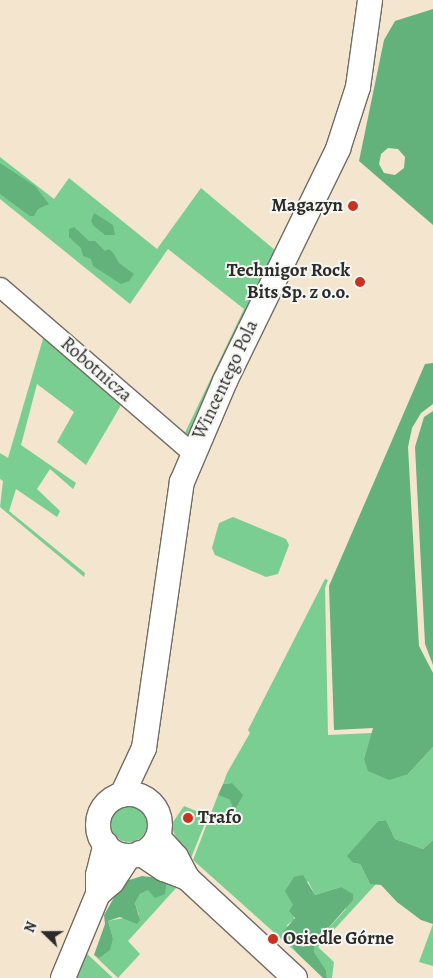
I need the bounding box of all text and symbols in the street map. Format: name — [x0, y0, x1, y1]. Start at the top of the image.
place label: Magazyn — [271, 195, 343, 217]
marker: Magazyn — [347, 200, 359, 212]
place label: Technigor Rock Bits Sp. z o.o. — [227, 260, 350, 304]
marker: Technigor Rock Bits Sp. z o.o. — [354, 276, 366, 288]
street label: Wincentego Pola — [188, 317, 264, 443]
street label: Robotnicza — [56, 333, 136, 407]
place label: Trafo — [198, 807, 241, 829]
marker: Trafo — [182, 812, 194, 824]
north arrow — [20, 908, 70, 958]
text: N — [20, 919, 41, 935]
place label: Osiedle Górne — [283, 928, 394, 950]
marker: Osiedle Górne — [267, 933, 279, 945]

